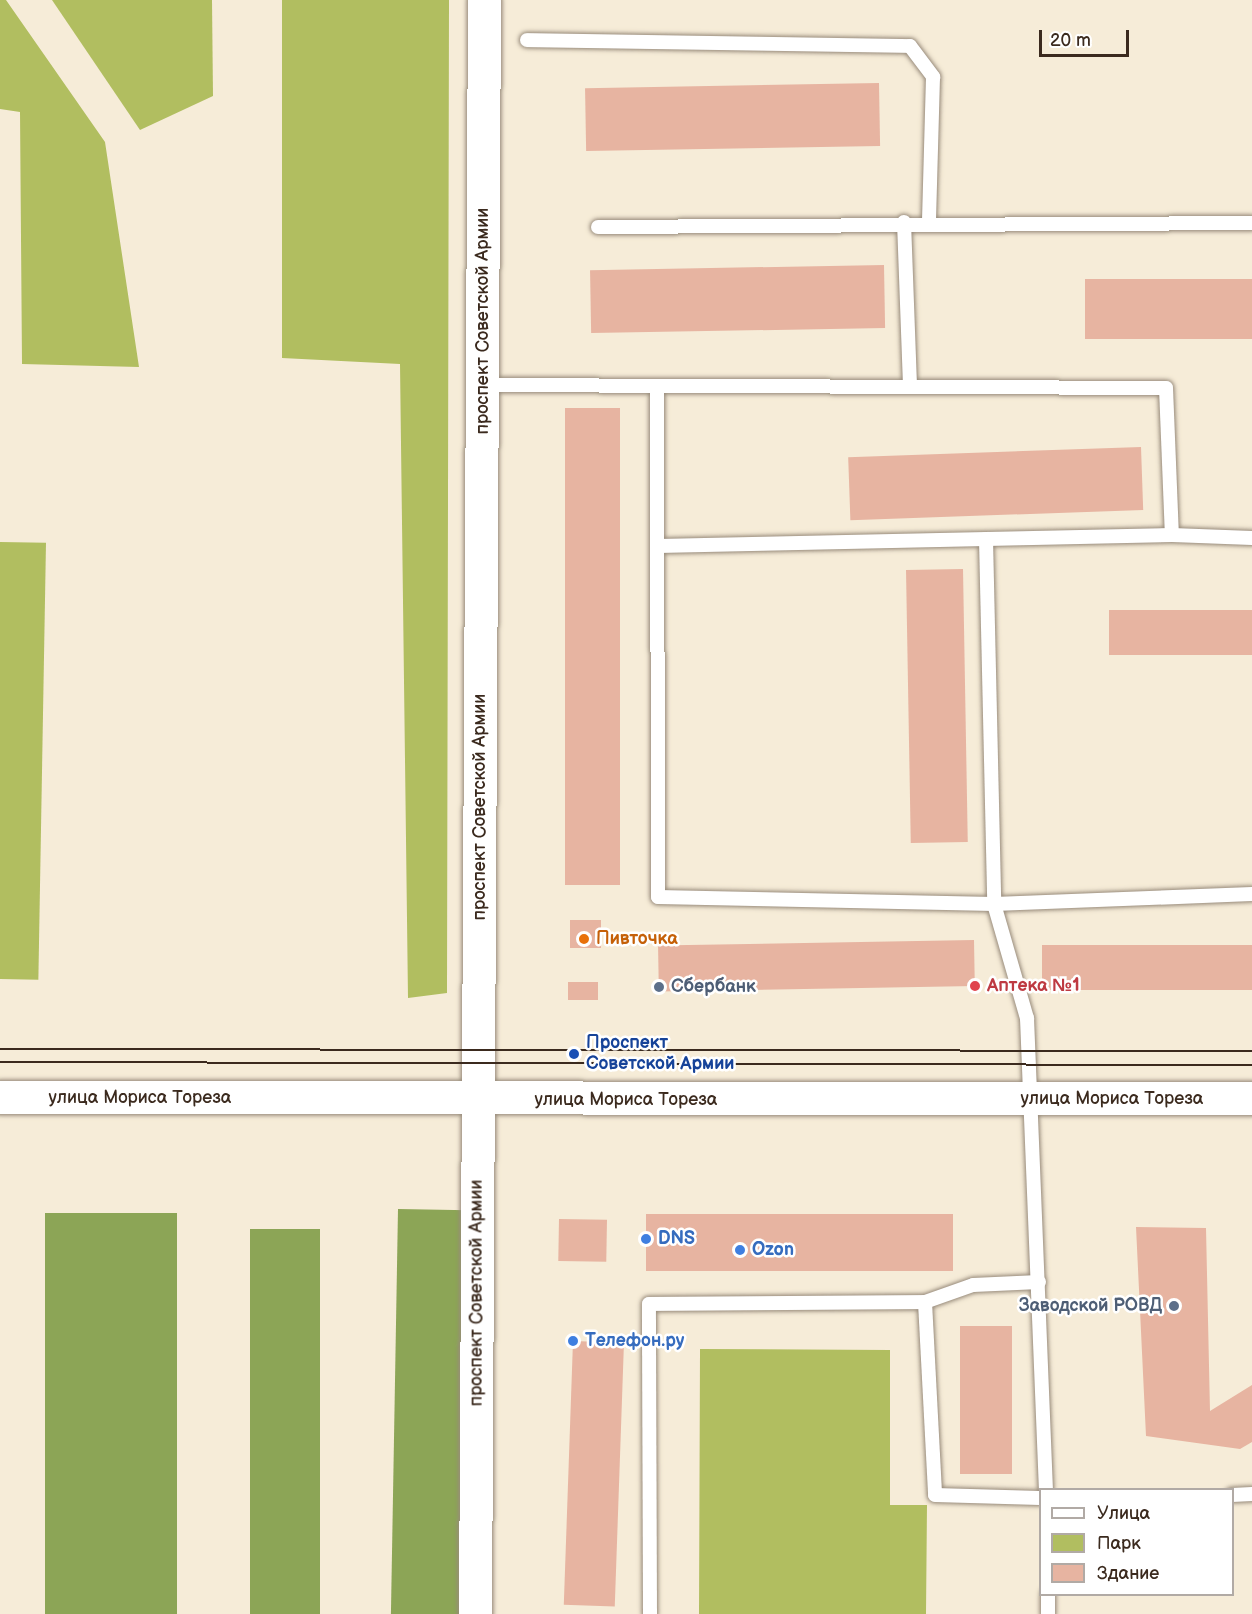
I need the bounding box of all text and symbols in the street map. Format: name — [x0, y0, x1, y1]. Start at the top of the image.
scale bar — [1042, 18, 1132, 56]
text: 20 m — [1050, 30, 1091, 51]
street label: проспект Советской Армии — [472, 208, 494, 434]
street label: проспект Советской Армии — [469, 694, 491, 920]
place label: Пивточка — [596, 928, 678, 950]
marker: Пивточка — [577, 932, 591, 946]
place label: Аптека №1 — [987, 975, 1080, 997]
place label: Сбербанк — [671, 976, 756, 998]
marker: Аптека №1 — [968, 979, 982, 993]
marker: Сбербанк — [652, 980, 666, 994]
place label: Проспект Советской Армии — [586, 1033, 734, 1076]
marker: Проспект Советской Армии — [567, 1047, 581, 1061]
street label: улица Мориса Тореза — [49, 1087, 231, 1109]
street label: улица Мориса Тореза — [1021, 1088, 1203, 1110]
street label: улица Мориса Тореза — [535, 1089, 717, 1111]
street label: проспект Советской Армии — [466, 1180, 488, 1406]
place label: DNS — [658, 1228, 695, 1250]
marker: DNS — [639, 1232, 653, 1246]
place label: Ozon — [752, 1239, 794, 1261]
marker: Ozon — [733, 1243, 747, 1257]
place label: Заводской РОВД — [1018, 1295, 1162, 1317]
marker: Заводской РОВД — [1167, 1299, 1181, 1313]
place label: Телефон.ру — [585, 1330, 684, 1352]
marker: Телефон.ру — [566, 1334, 580, 1348]
legend — [1039, 1488, 1234, 1596]
text: Улица — [1097, 1503, 1150, 1524]
text: Парк — [1097, 1533, 1141, 1554]
text: Здание — [1097, 1563, 1159, 1584]

